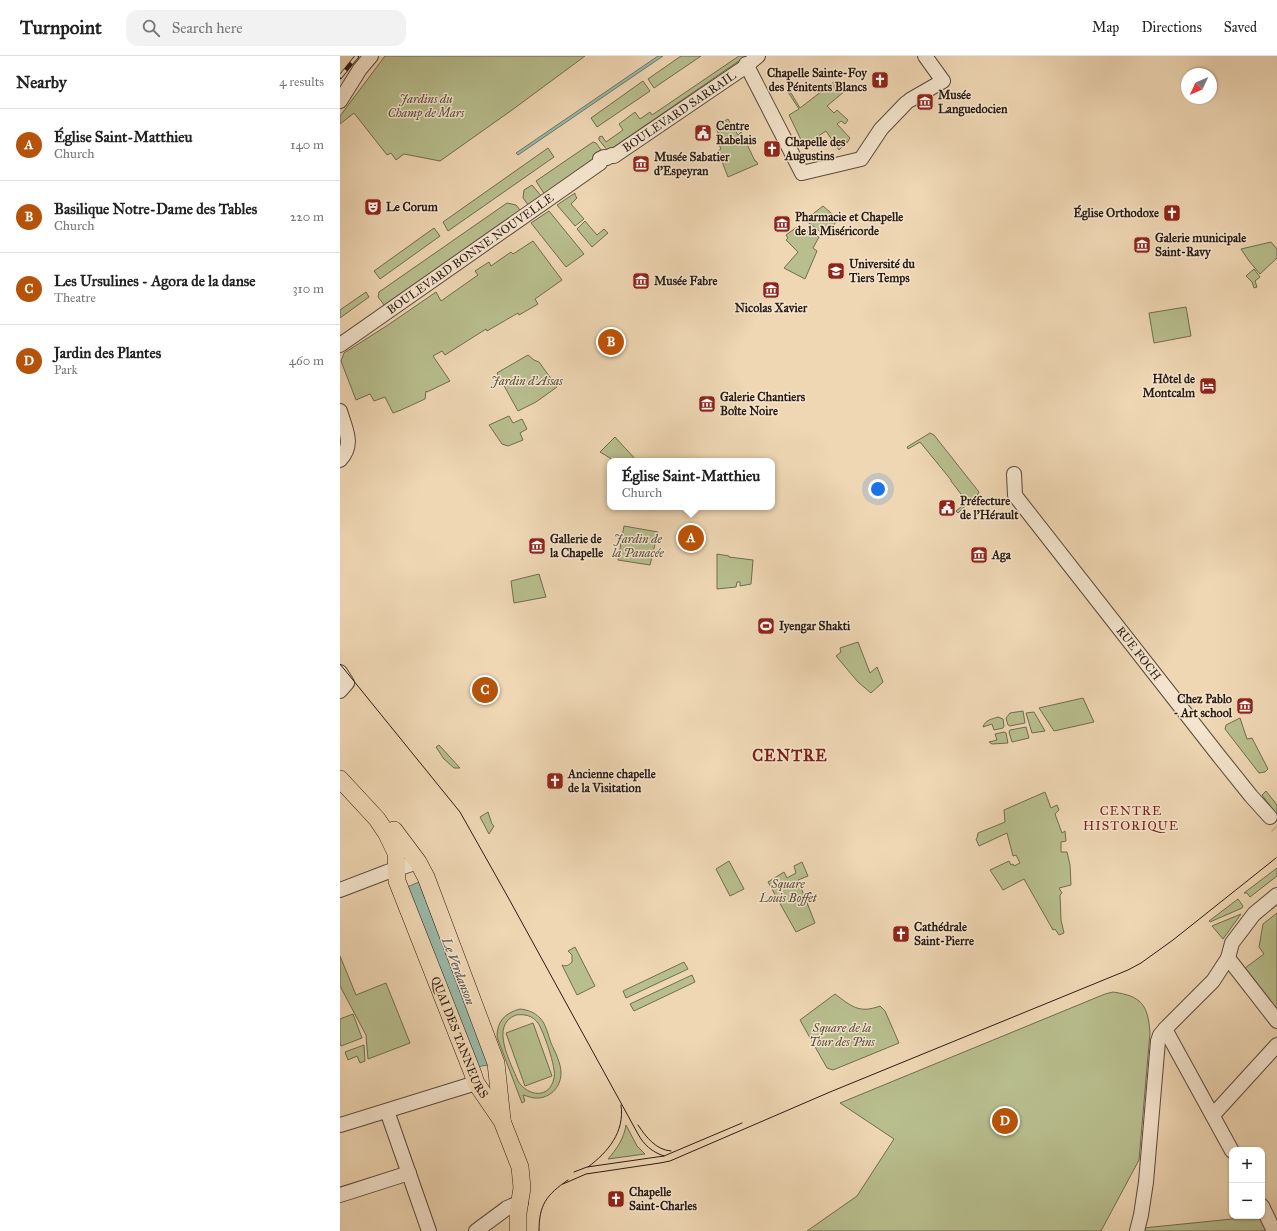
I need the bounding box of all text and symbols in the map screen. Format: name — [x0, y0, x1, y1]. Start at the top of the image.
search box — [126, 10, 406, 46]
text: Turnpoint — [20, 16, 102, 39]
icon: search — [140, 17, 162, 39]
text: Search here — [172, 19, 243, 37]
text: Map — [1092, 19, 1119, 36]
text: Directions — [1141, 19, 1202, 36]
text: Saved — [1224, 19, 1257, 36]
place label: Chapelle Sainte-Foy des Pénitents Blancs — [767, 66, 868, 94]
street label: BOULEVARD SARRAIL — [620, 68, 739, 155]
north arrow — [1181, 68, 1217, 104]
church icon: Chapelle Sainte-Foy des Pénitents Blancs — [870, 70, 890, 90]
text: Nearby — [16, 72, 67, 93]
text: 4 results — [279, 74, 324, 90]
place label: Musée Languedocien — [938, 88, 1008, 117]
park label: Jardins du Champ de Mars — [388, 92, 465, 121]
museum icon: Musée Languedocien — [915, 92, 935, 112]
place label: Centre Rabelais — [716, 119, 757, 147]
public building icon: Centre Rabelais — [693, 123, 713, 143]
text: Église Saint-Matthieu — [54, 128, 193, 146]
place label: Chapelle des Augustins — [784, 135, 846, 164]
text: A — [25, 137, 33, 153]
text: 140 m — [290, 137, 324, 153]
church icon: Chapelle des Augustins — [762, 139, 782, 159]
text: Church — [54, 146, 94, 162]
place label: Musée Sabatier d'Espeyran — [654, 150, 730, 179]
museum icon: Musée Sabatier d'Espeyran — [631, 154, 651, 174]
street label: BOULEVARD BONNE NOUVELLE — [384, 190, 557, 317]
theatre icon: Le Corum — [363, 197, 383, 217]
text: Basilique Notre-Dame des Tables — [54, 200, 257, 218]
place label: Le Corum — [386, 200, 439, 214]
church icon: Église Orthodoxe — [1162, 203, 1182, 223]
place label: Église Orthodoxe — [1073, 204, 1159, 221]
text: B — [25, 209, 33, 225]
text: 220 m — [290, 209, 324, 225]
place label: Pharmacie et Chapelle de la Miséricorde — [795, 210, 903, 238]
museum icon: Pharmacie et Chapelle de la Miséricorde — [772, 214, 792, 234]
text: Church — [54, 218, 94, 234]
place label: Galerie municipale Saint-Ravy — [1155, 231, 1246, 260]
museum icon: Galerie municipale Saint-Ravy — [1132, 235, 1152, 255]
place label: Université du Tiers Temps — [848, 257, 915, 286]
school or university icon: Université du Tiers Temps — [826, 261, 846, 281]
museum icon: Musée Fabre — [631, 271, 651, 291]
text: Les Ursulines - Agora de la danse — [54, 272, 255, 290]
place label: Musée Fabre — [654, 274, 717, 288]
museum icon: Nicolas Xavier — [761, 280, 781, 300]
text: C — [25, 281, 33, 297]
text: 310 m — [292, 281, 324, 297]
text: Theatre — [54, 290, 96, 306]
place label: Nicolas Xavier — [735, 301, 808, 315]
pin: B — [598, 327, 624, 357]
text: Jardin des Plantes — [54, 344, 161, 362]
text: D — [24, 353, 34, 369]
text: 460 m — [289, 353, 324, 369]
text: Park — [54, 362, 78, 378]
place label: Hôtel de Montcalm — [1142, 372, 1196, 400]
park label: Jardin d'Assas — [490, 374, 563, 388]
hotel icon: Hôtel de Montcalm — [1198, 376, 1218, 396]
place label: Galerie Chantiers Boîte Noire — [720, 390, 806, 418]
museum icon: Galerie Chantiers Boîte Noire — [697, 394, 717, 414]
popup — [607, 458, 775, 510]
text: Église Saint-Matthieu — [622, 467, 760, 485]
your location — [868, 479, 888, 499]
text: Church — [622, 485, 662, 501]
place label: Préfecture de l'Hérault — [960, 494, 1019, 522]
public building icon: Préfecture de l'Hérault — [937, 498, 957, 518]
pin: A — [678, 523, 704, 553]
place label: Gallerie de la Chapelle — [549, 532, 603, 561]
park label: Jardin de la Panacée — [611, 532, 664, 560]
museum icon: Gallerie de la Chapelle — [527, 536, 547, 556]
museum icon: Aga — [969, 545, 989, 565]
place label: Aga — [991, 548, 1012, 563]
sports icon: Iyengar Shakti — [756, 616, 776, 636]
place label: Iyengar Shakti — [779, 619, 851, 634]
street label: RUE FOCH — [1113, 624, 1164, 683]
pin: C — [472, 675, 498, 705]
place label: Chez Pablo - Art school — [1174, 692, 1233, 720]
museum icon: Chez Pablo - Art school — [1235, 696, 1255, 716]
district label: CENTRE — [752, 746, 828, 765]
place label: Ancienne chapelle de la Visitation — [567, 767, 656, 795]
church icon: Ancienne chapelle de la Visitation — [545, 771, 565, 791]
district label: CENTRE HISTORIQUE — [1083, 803, 1179, 834]
park label: Square Louis Boffet — [758, 877, 818, 906]
place label: Cathédrale Saint-Pierre — [914, 920, 974, 948]
church icon: Cathédrale Saint-Pierre — [891, 924, 911, 944]
water label: Le Verdanson — [438, 935, 478, 1007]
street label: QUAI DES TANNEURS — [428, 974, 491, 1101]
park label: Square de la Tour des Pins — [809, 1021, 875, 1049]
pin: D — [992, 1106, 1018, 1136]
map controls — [1229, 1147, 1265, 1219]
button: + — [1229, 1147, 1265, 1183]
button: − — [1229, 1183, 1265, 1219]
place label: Chapelle Saint-Charles — [629, 1185, 697, 1213]
church icon: Chapelle Saint-Charles — [606, 1189, 626, 1209]

